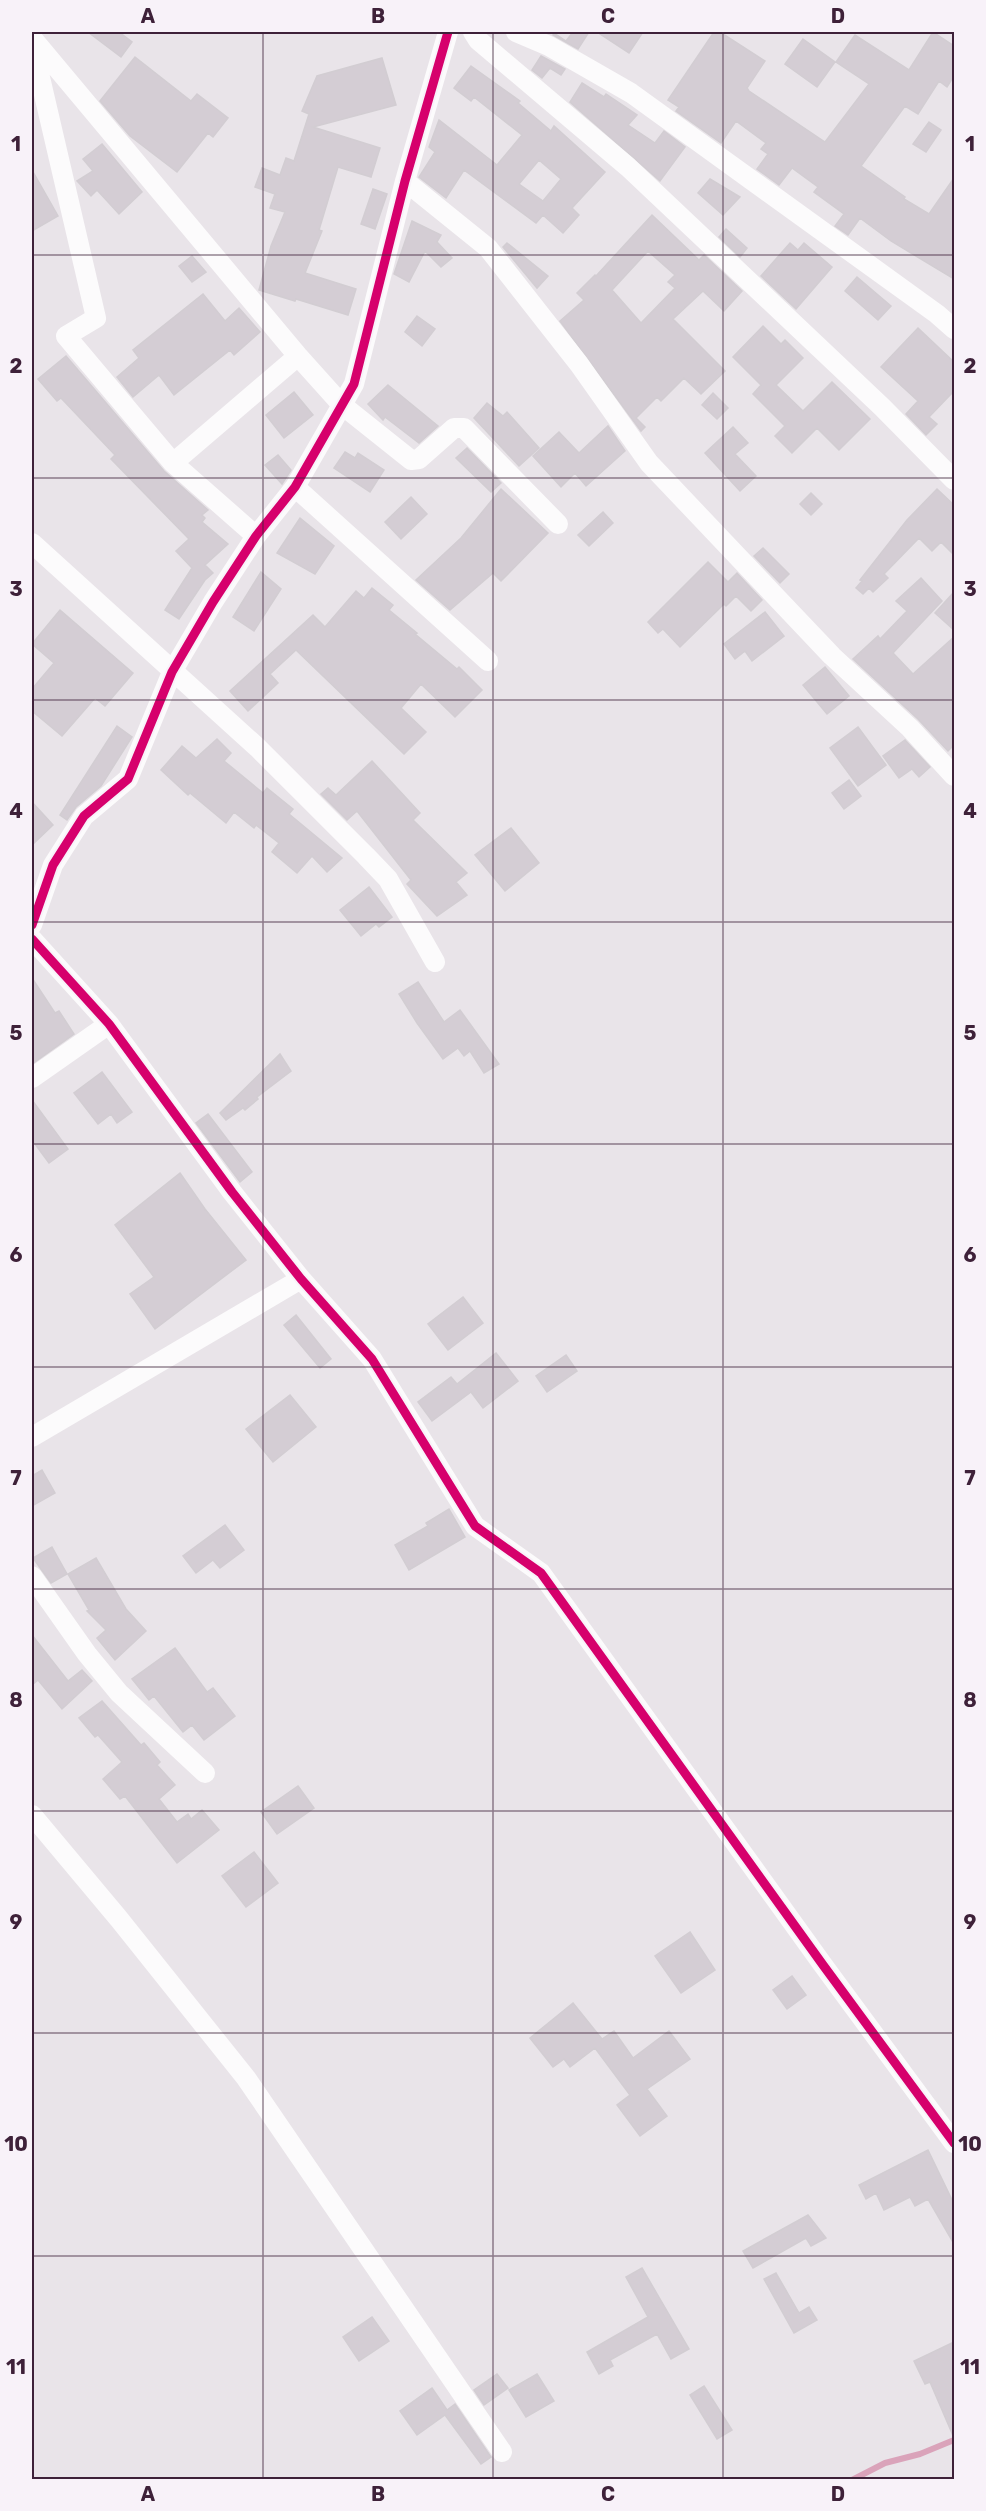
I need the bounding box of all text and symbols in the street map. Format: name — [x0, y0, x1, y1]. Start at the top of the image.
text: A — [141, 4, 156, 28]
text: B — [371, 4, 385, 28]
text: C — [601, 4, 615, 28]
text: D — [831, 4, 845, 28]
text: 1 — [11, 132, 21, 156]
text: 1 — [965, 132, 975, 156]
text: 2 — [10, 354, 23, 378]
text: 2 — [964, 354, 977, 378]
text: 3 — [9, 577, 23, 601]
text: 3 — [963, 577, 977, 601]
text: 4 — [9, 799, 23, 823]
text: 4 — [963, 799, 977, 823]
text: 5 — [10, 1021, 23, 1045]
text: 5 — [964, 1021, 977, 1045]
text: 6 — [9, 1243, 23, 1267]
text: 6 — [963, 1243, 977, 1267]
text: 7 — [10, 1466, 22, 1490]
text: 7 — [964, 1466, 976, 1490]
text: 8 — [9, 1688, 23, 1712]
text: 8 — [963, 1688, 977, 1712]
text: 9 — [10, 1910, 23, 1934]
text: 9 — [964, 1910, 977, 1934]
text: 10 — [4, 2132, 28, 2156]
text: 10 — [958, 2132, 982, 2156]
text: 11 — [6, 2355, 26, 2379]
text: 11 — [960, 2355, 980, 2379]
text: A — [141, 2482, 156, 2506]
text: B — [371, 2482, 385, 2506]
text: C — [601, 2482, 615, 2506]
text: D — [831, 2482, 845, 2506]

